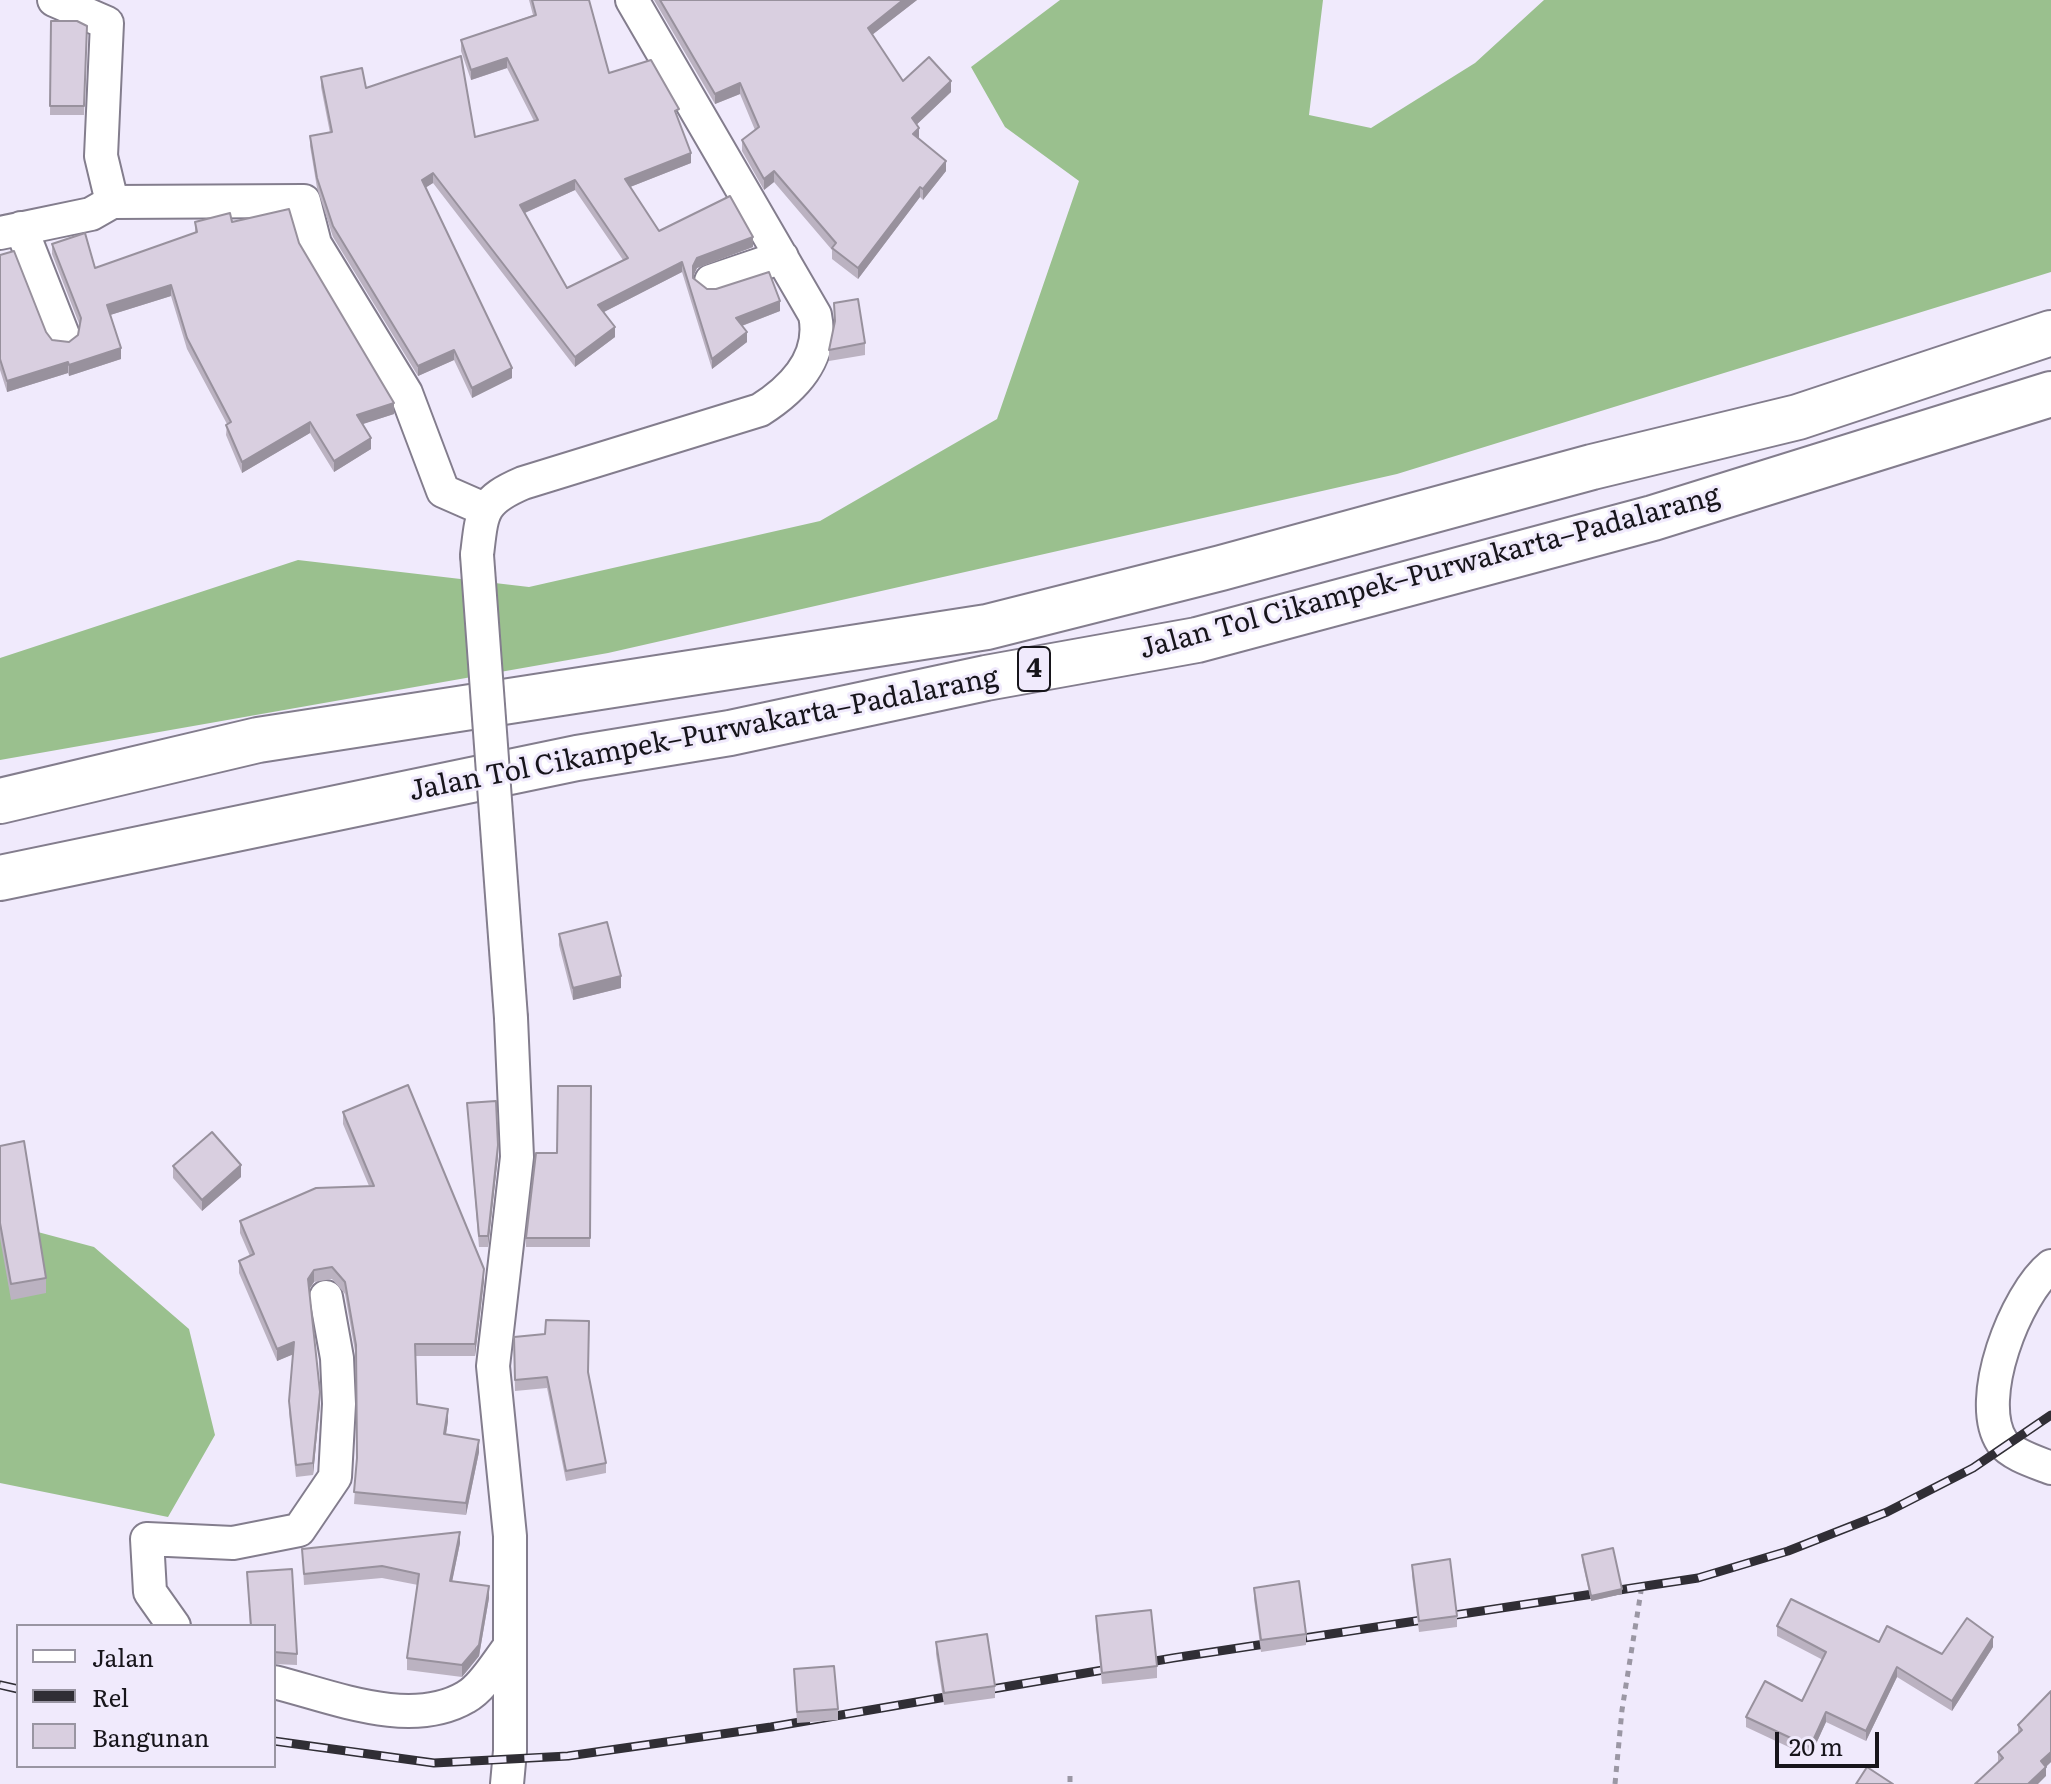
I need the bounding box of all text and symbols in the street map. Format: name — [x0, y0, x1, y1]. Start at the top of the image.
street label: Jalan Tol Cikampek–Purwakarta–Padalarang — [1136, 479, 1724, 667]
road number: 4 — [1018, 647, 1050, 691]
street label: Jalan Tol Cikampek–Purwakarta–Padalarang — [407, 661, 1001, 809]
legend — [16, 1624, 276, 1768]
text: Jalan — [92, 1639, 154, 1674]
text: Rel — [92, 1679, 129, 1714]
scale bar — [1779, 1716, 1883, 1766]
text: Bangunan — [92, 1719, 210, 1754]
text: 20 m — [1789, 1728, 1843, 1763]

